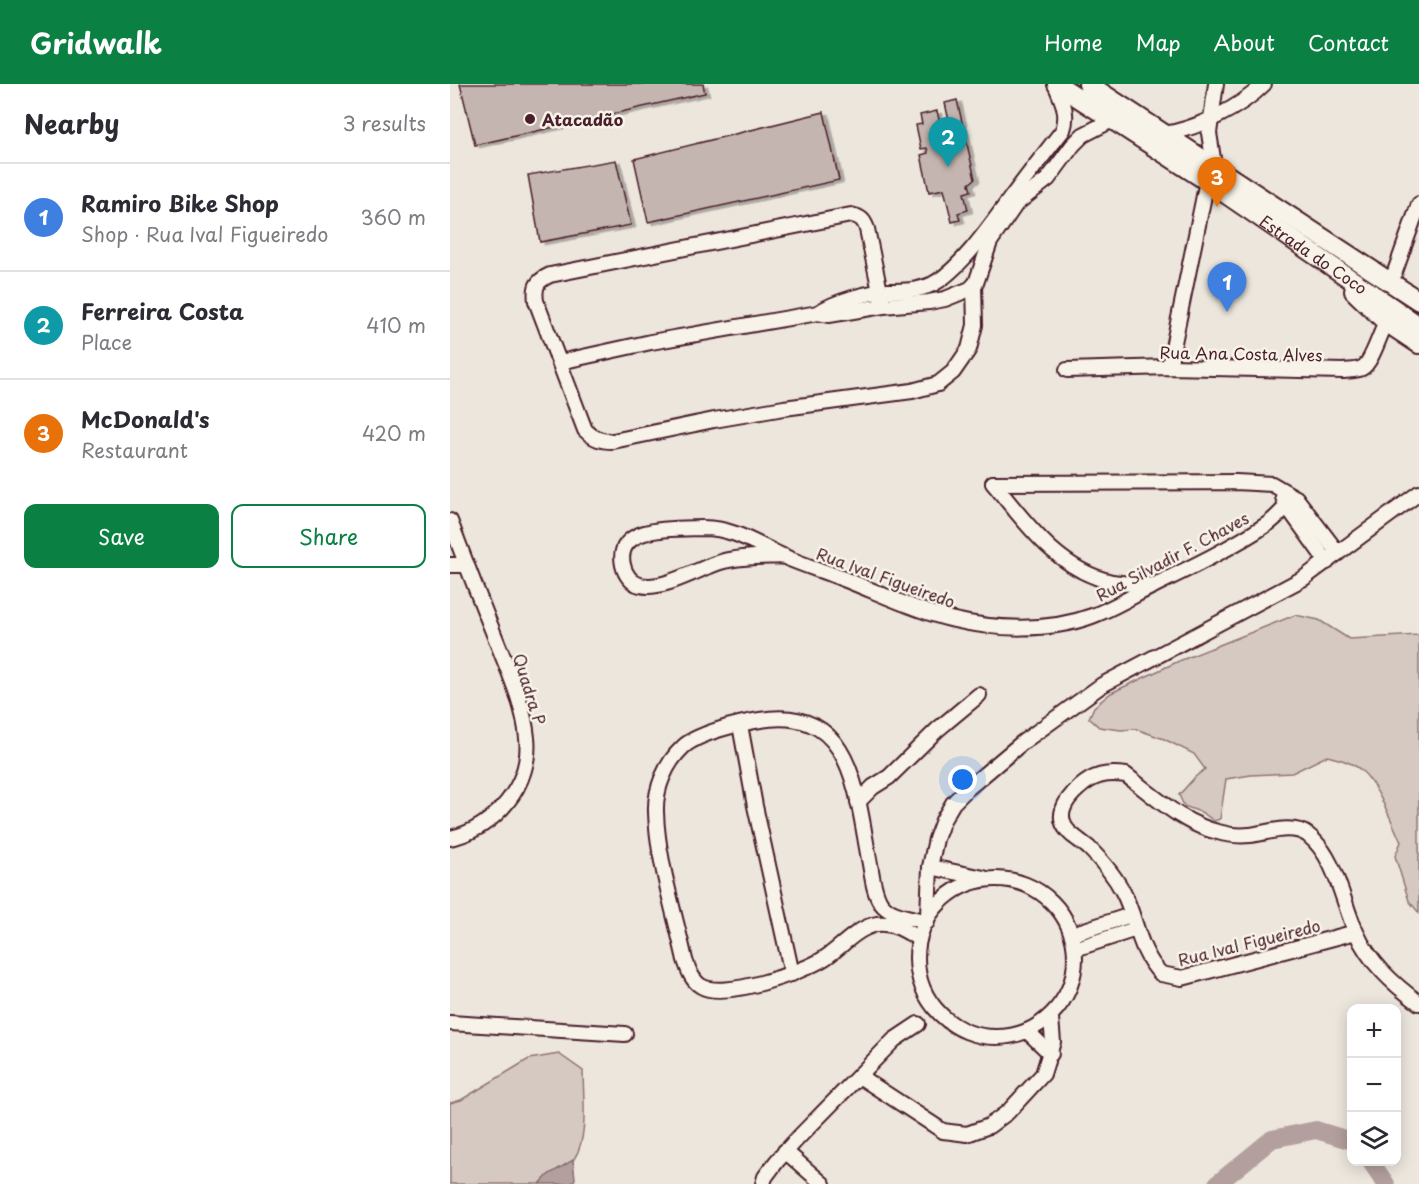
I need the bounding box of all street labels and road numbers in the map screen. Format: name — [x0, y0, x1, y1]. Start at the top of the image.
street label: Estrada do Coco — [1255, 209, 1372, 299]
street label: Rua Ana Costa Alves — [1159, 340, 1323, 366]
street label: Rua Silvadir F. Chaves — [1091, 505, 1253, 607]
street label: Rua Ival Figueiredo — [813, 541, 959, 613]
street label: Quadra P — [508, 650, 552, 728]
street label: Rua Ival Figueiredo — [1175, 913, 1323, 971]

